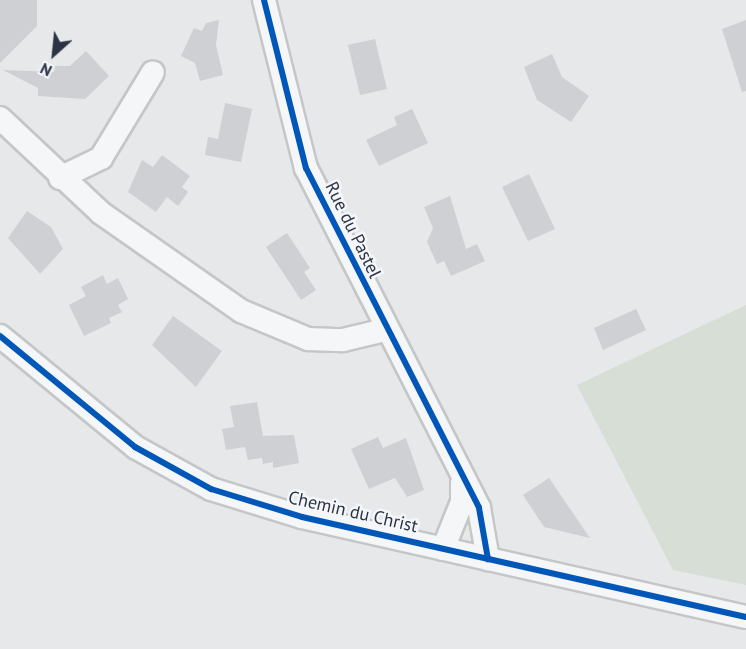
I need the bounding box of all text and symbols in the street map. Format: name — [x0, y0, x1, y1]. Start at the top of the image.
north arrow — [24, 24, 84, 84]
text: N — [37, 59, 55, 81]
street label: Rue du Pastel — [320, 178, 386, 282]
street label: Chemin du Christ — [286, 487, 420, 537]

